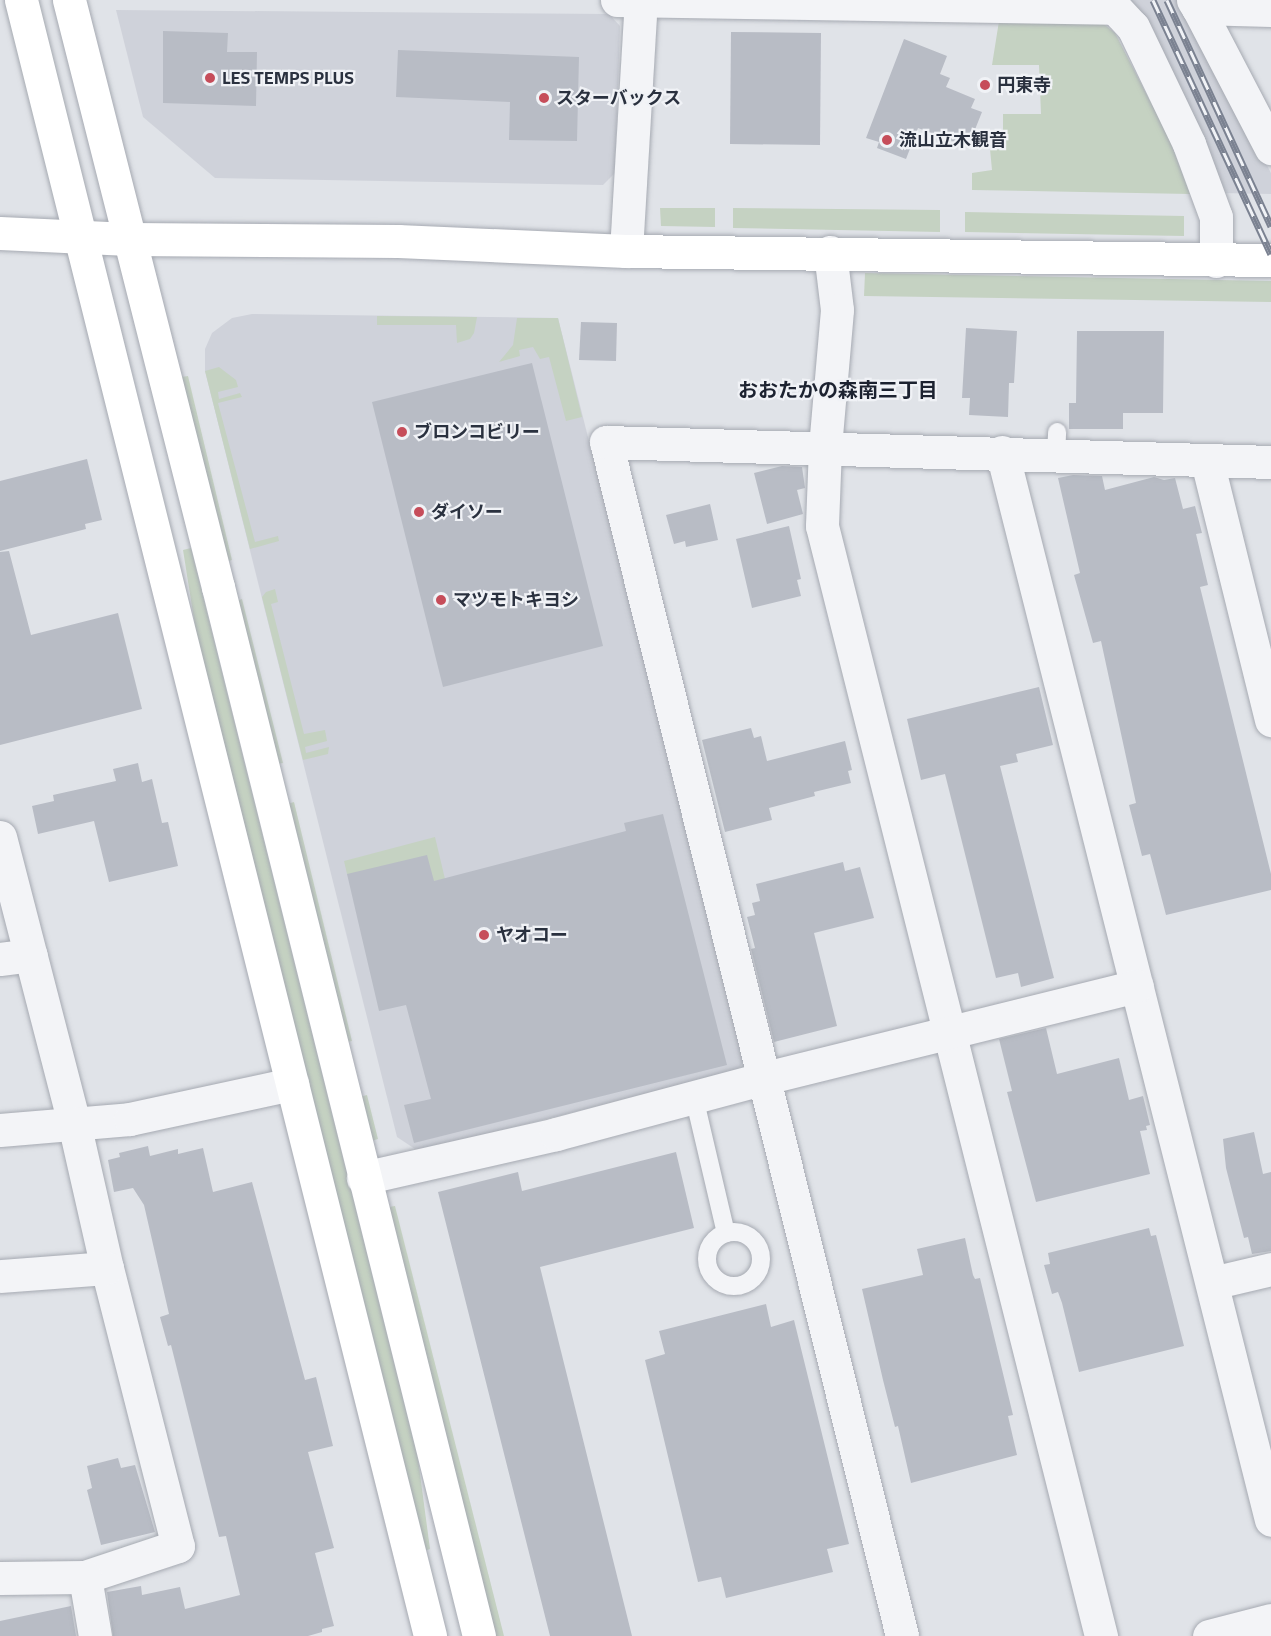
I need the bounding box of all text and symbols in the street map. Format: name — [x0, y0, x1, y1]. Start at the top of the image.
place label: LES TEMPS PLUS — [222, 67, 354, 89]
marker: LES TEMPS PLUS — [203, 71, 217, 85]
place label: 円東寺 — [997, 74, 1051, 96]
marker: 円東寺 — [978, 78, 992, 92]
place label: スターバックス — [556, 87, 682, 109]
marker: スターバックス — [537, 91, 551, 105]
place label: 流山立木観音 — [899, 129, 1007, 151]
marker: 流山立木観音 — [880, 133, 894, 147]
district label: おおたかの森南三丁目 — [738, 377, 938, 401]
place label: ブロンコビリー — [414, 421, 540, 443]
marker: ブロンコビリー — [395, 425, 409, 439]
place label: ダイソー — [431, 501, 503, 523]
marker: ダイソー — [412, 505, 426, 519]
place label: マツモトキヨシ — [453, 589, 579, 611]
marker: マツモトキヨシ — [434, 593, 448, 607]
place label: ヤオコー — [496, 924, 568, 946]
marker: ヤオコー — [477, 928, 491, 942]

